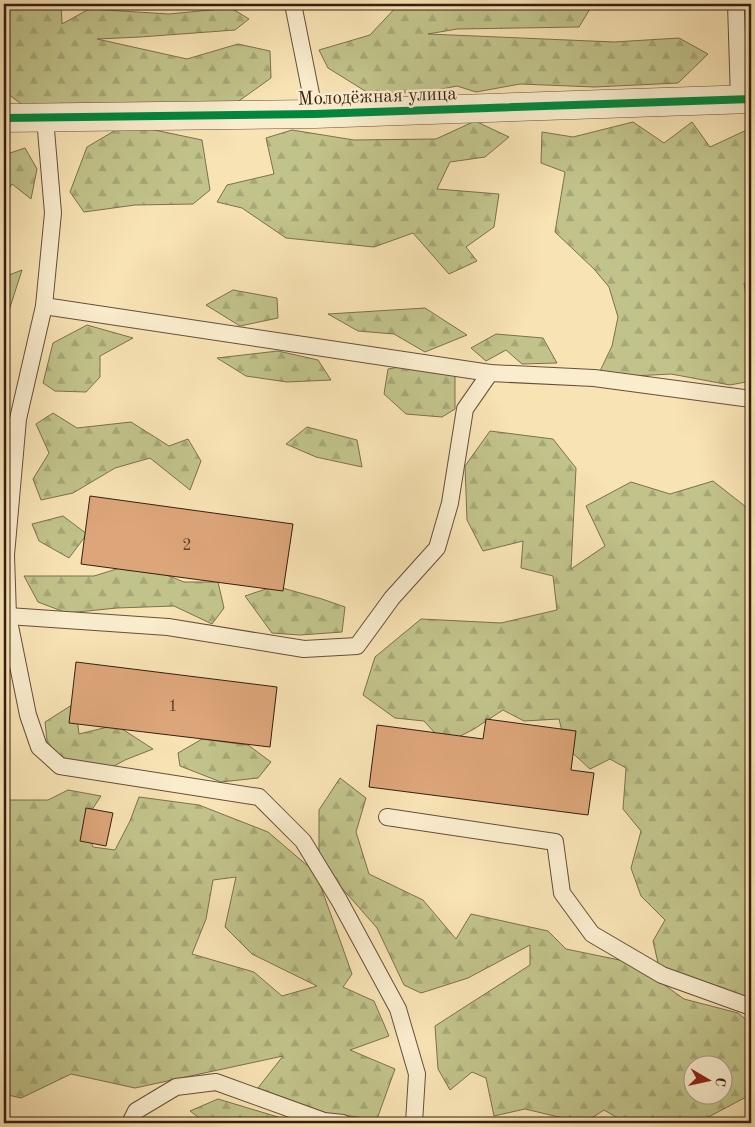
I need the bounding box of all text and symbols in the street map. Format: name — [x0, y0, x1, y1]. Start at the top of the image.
street label: Молодёжная улица — [297, 85, 458, 110]
house number: 2 — [182, 538, 192, 554]
house number: 1 — [168, 699, 178, 715]
north arrow — [682, 1054, 732, 1104]
text: С — [712, 1076, 727, 1088]

